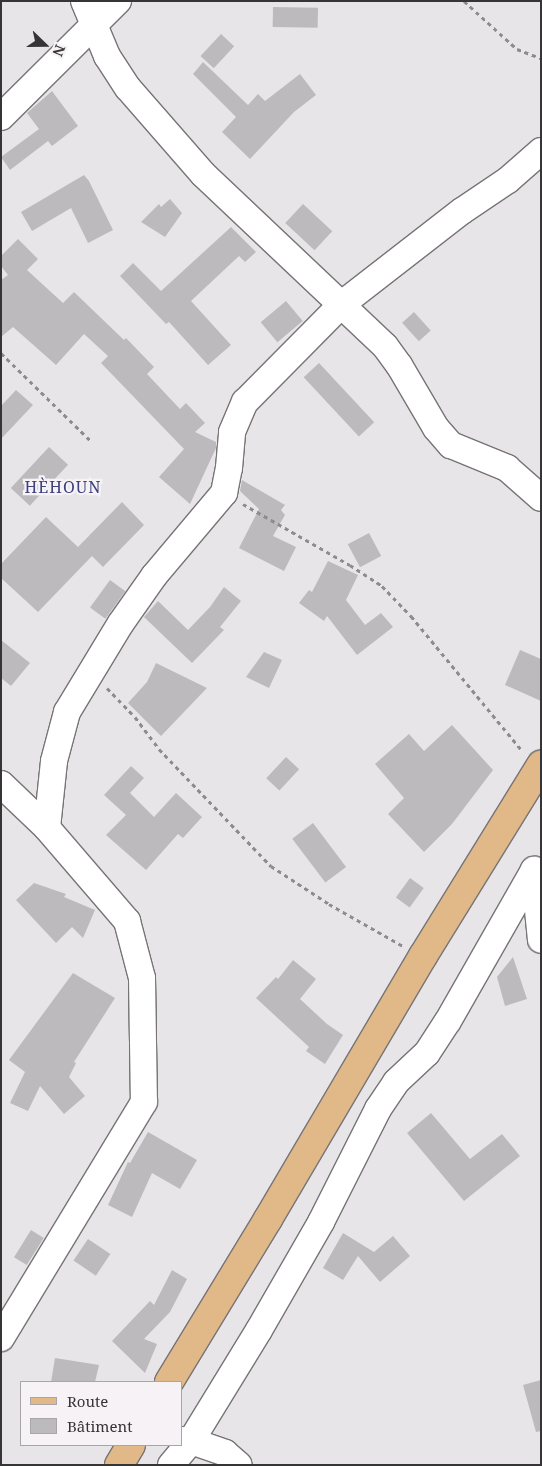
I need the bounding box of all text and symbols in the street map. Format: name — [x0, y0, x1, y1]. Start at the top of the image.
north arrow — [20, 20, 70, 70]
text: N — [48, 42, 70, 59]
district label: HÈHOUN — [24, 477, 102, 497]
legend — [20, 1381, 182, 1446]
text: Route — [67, 1391, 108, 1411]
text: Bâtiment — [67, 1416, 133, 1436]

